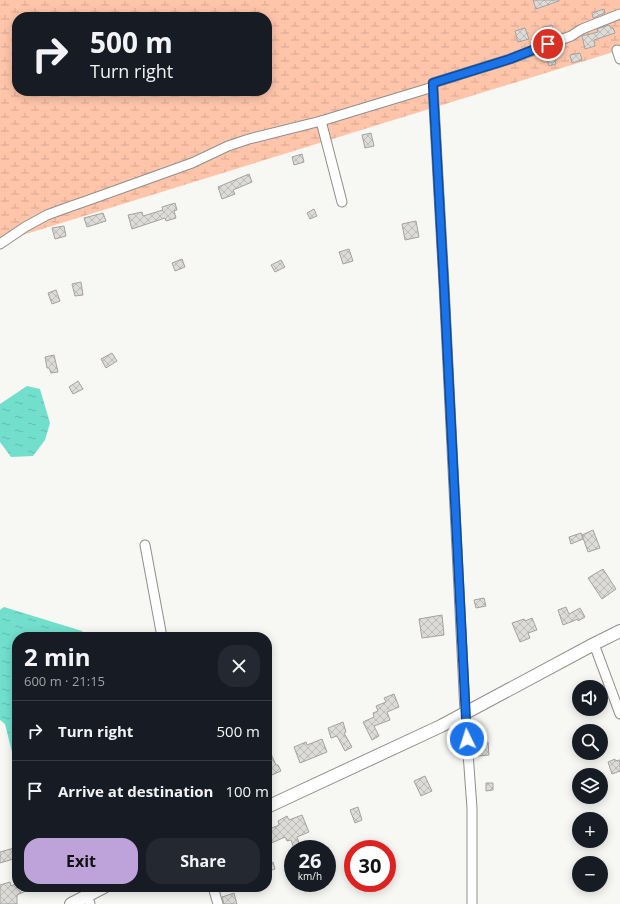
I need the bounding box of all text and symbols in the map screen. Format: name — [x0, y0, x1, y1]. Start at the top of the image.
text: 500 m — [90, 23, 173, 61]
pin — [531, 27, 565, 61]
icon: right — [24, 28, 76, 80]
icon: arrive — [537, 33, 559, 55]
text: Turn right — [90, 59, 173, 83]
text: 2 min — [24, 640, 91, 673]
button: close — [218, 645, 260, 687]
text: 600 m · 21:15 — [24, 672, 105, 690]
map controls — [572, 680, 608, 892]
button: sound — [572, 680, 608, 716]
position arrow — [446, 718, 488, 760]
icon: right — [24, 720, 46, 742]
text: Turn right — [58, 721, 133, 741]
text: 500 m — [216, 721, 260, 741]
button: search — [572, 724, 608, 760]
button: layers — [572, 768, 608, 804]
icon: arrive — [24, 780, 46, 802]
text: Arrive at destination — [58, 781, 213, 801]
text: 100 m — [225, 781, 269, 801]
button: + — [572, 812, 608, 848]
button: Exit — [24, 838, 138, 884]
button: Share — [146, 838, 260, 884]
speed limit sign: 30 — [344, 840, 396, 892]
text: 26 — [299, 847, 321, 874]
button: − — [572, 856, 608, 892]
text: km/h — [298, 869, 322, 883]

